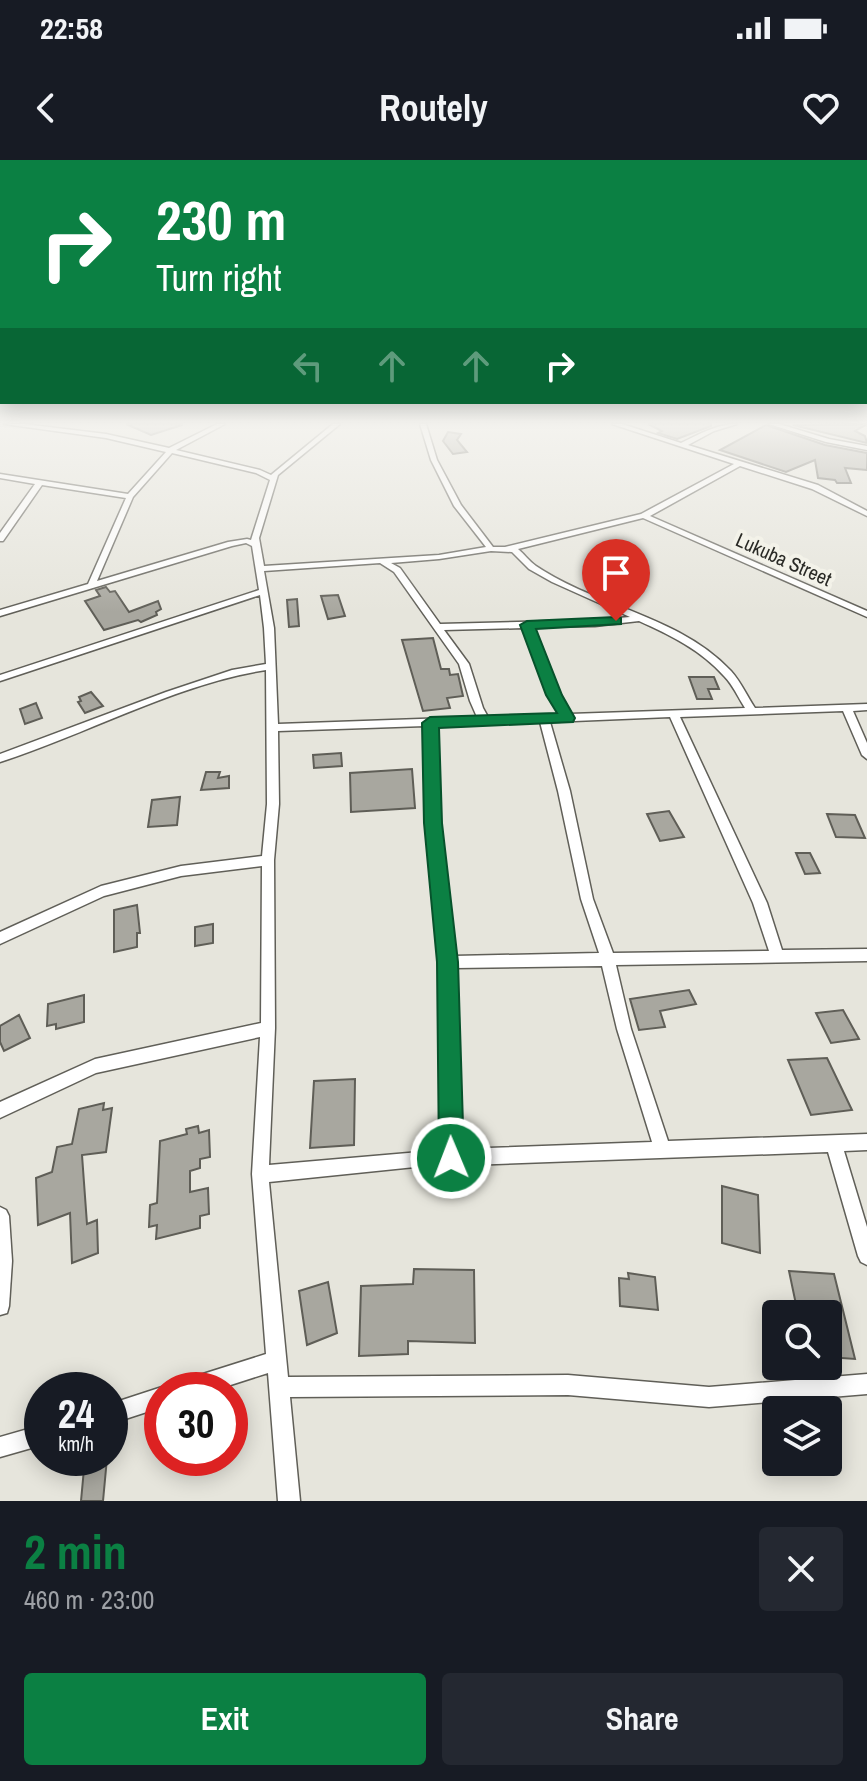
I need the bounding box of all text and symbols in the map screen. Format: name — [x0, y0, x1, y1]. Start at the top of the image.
text: 22:58 — [40, 8, 103, 48]
text: Routely — [379, 84, 488, 132]
icon: back — [24, 86, 68, 130]
icon: heart — [799, 86, 843, 130]
text: 230 m — [156, 182, 286, 257]
icon: right — [24, 192, 128, 296]
text: Turn right — [156, 254, 281, 302]
icon: left — [286, 344, 330, 388]
icon: ahead — [370, 344, 414, 388]
icon: ahead — [454, 344, 498, 388]
icon: right — [538, 344, 582, 388]
street label: Lukuba Street — [732, 526, 837, 592]
pin — [582, 539, 650, 621]
icon: arrive — [594, 551, 638, 595]
position arrow — [409, 1116, 493, 1200]
map controls — [762, 1300, 842, 1476]
button: search — [762, 1300, 842, 1380]
speed limit sign: 30 — [144, 1372, 248, 1476]
text: 24 — [58, 1387, 94, 1440]
button: layers — [762, 1396, 842, 1476]
text: km/h — [58, 1430, 94, 1457]
text: 2 min — [24, 1519, 127, 1584]
button: close — [759, 1527, 843, 1611]
text: 460 m · 23:00 — [24, 1582, 154, 1617]
button: Exit — [24, 1673, 426, 1765]
button: Share — [442, 1673, 843, 1765]

